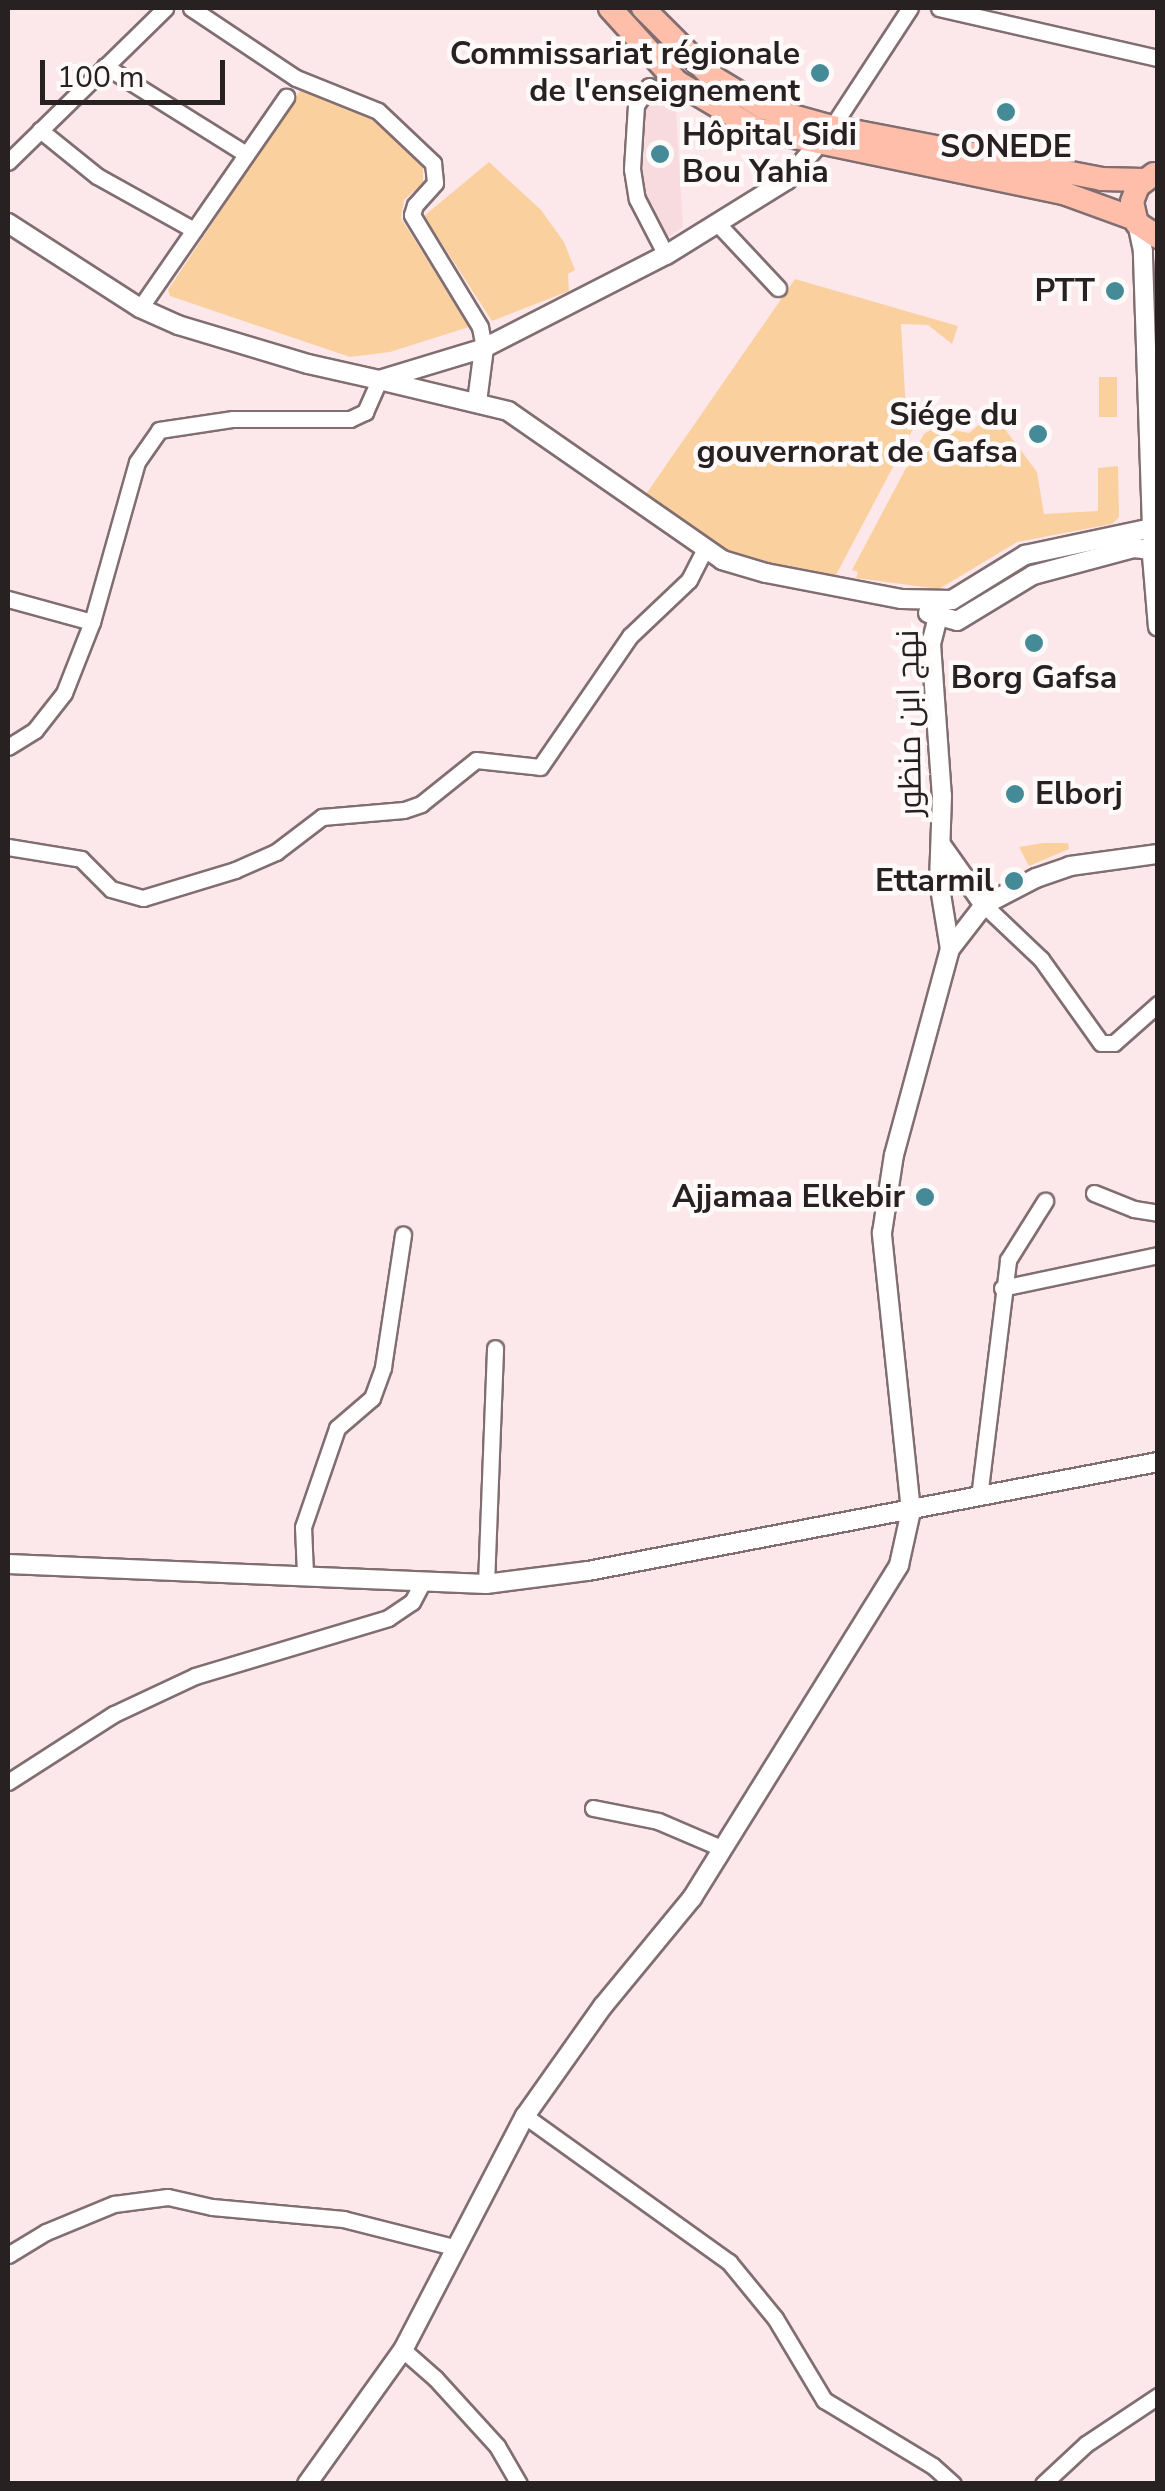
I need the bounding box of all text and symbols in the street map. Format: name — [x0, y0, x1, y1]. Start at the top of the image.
place label: Commissariat régionale de l'enseignement — [450, 36, 800, 111]
scale bar — [45, 40, 230, 102]
text: 100 m — [57, 57, 144, 98]
marker: Commissariat régionale de l'enseignement — [809, 62, 831, 84]
marker: SONEDE — [995, 101, 1017, 123]
place label: Hôpital Sidi Bou Yahia — [682, 117, 857, 192]
place label: SONEDE — [940, 128, 1072, 166]
marker: Hôpital Sidi Bou Yahia — [647, 141, 673, 167]
place label: PTT — [1035, 272, 1095, 310]
marker: PTT — [1104, 280, 1126, 302]
place label: Siége du gouvernorat de Gafsa — [696, 397, 1018, 472]
marker: Siége du gouvernorat de Gafsa — [1027, 423, 1049, 445]
street label: نهج ابن منظور — [889, 629, 931, 817]
marker: Borg Gafsa — [1023, 632, 1045, 654]
place label: Borg Gafsa — [951, 659, 1117, 697]
place label: Elborj — [1035, 775, 1123, 813]
marker: Elborj — [1004, 783, 1026, 805]
place label: Ettarmil — [875, 862, 994, 900]
marker: Ettarmil — [1003, 870, 1025, 892]
place label: Ajjamaa Elkebir — [672, 1178, 905, 1216]
marker: Ajjamaa Elkebir — [914, 1186, 936, 1208]

